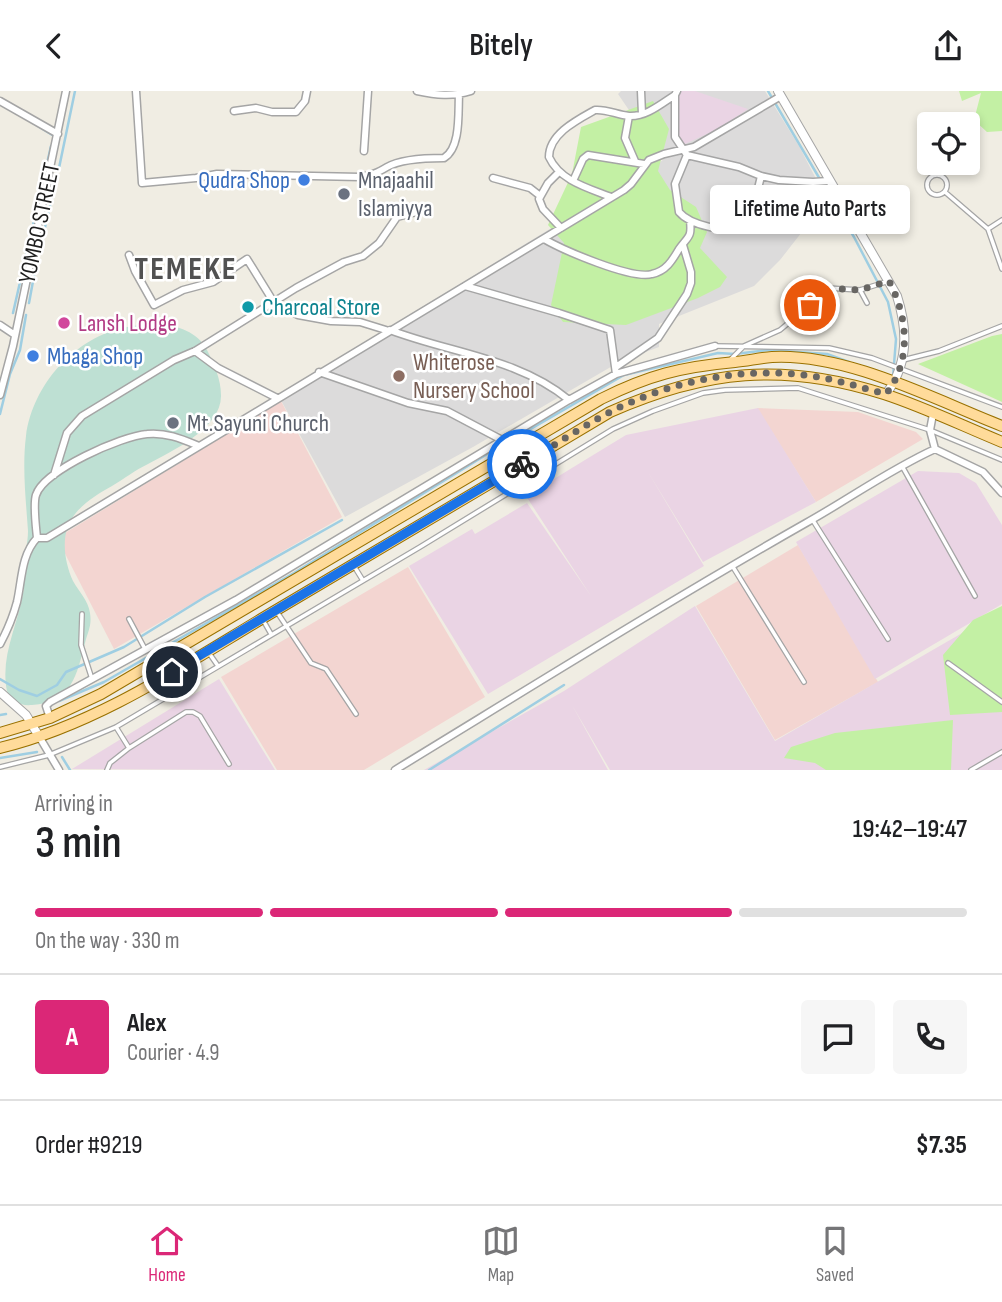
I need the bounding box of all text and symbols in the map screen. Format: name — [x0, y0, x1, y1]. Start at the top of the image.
text: Bitely — [469, 26, 533, 65]
icon: back — [35, 27, 73, 65]
icon: share — [929, 27, 967, 65]
map controls — [917, 112, 980, 175]
button: locate — [917, 112, 980, 175]
street label: YOMBO STREET — [13, 160, 66, 286]
place label: Qudra Shop — [198, 166, 290, 195]
place label: Mnajaahil Islamiyya — [358, 166, 434, 223]
marker: Qudra Shop — [296, 172, 312, 188]
marker: Mnajaahil Islamiyya — [336, 186, 352, 202]
callout: Lifetime Auto Parts — [710, 186, 910, 235]
text: Lifetime Auto Parts — [734, 195, 886, 223]
district label: TEMEKE — [134, 250, 238, 289]
pin — [780, 275, 840, 335]
icon: bag — [791, 286, 829, 324]
place label: Charcoal Store — [262, 293, 380, 322]
marker: Charcoal Store — [240, 299, 256, 315]
place label: Lansh Lodge — [78, 309, 177, 338]
marker: Lansh Lodge — [56, 315, 72, 331]
place label: Mbaga Shop — [47, 342, 143, 371]
marker: Mbaga Shop — [25, 348, 41, 364]
place label: Whiterose Nursery School — [413, 348, 535, 405]
marker: Whiterose Nursery School — [391, 368, 407, 384]
place label: Mt.Sayuni Church — [187, 409, 329, 438]
marker: Mt.Sayuni Church — [165, 415, 181, 431]
courier — [487, 429, 557, 499]
icon: bike — [503, 445, 541, 483]
pin — [142, 642, 202, 702]
icon: home — [153, 653, 191, 691]
text: Arriving in — [35, 790, 113, 818]
text: 19:42–19:47 — [853, 814, 967, 845]
text: 3 min — [35, 816, 122, 871]
text: On the way · 330 m — [35, 927, 180, 955]
button: chat — [801, 1000, 875, 1074]
button: phone — [893, 1000, 967, 1074]
text: Alex — [127, 1008, 167, 1039]
text: A — [66, 1022, 78, 1053]
text: Courier · 4.9 — [127, 1039, 219, 1067]
text: Order #9219 — [35, 1130, 143, 1161]
text: $7.35 — [916, 1130, 967, 1161]
tab: Home — [148, 1222, 186, 1287]
tab: Map — [482, 1222, 520, 1287]
tab: Saved — [816, 1222, 854, 1287]

